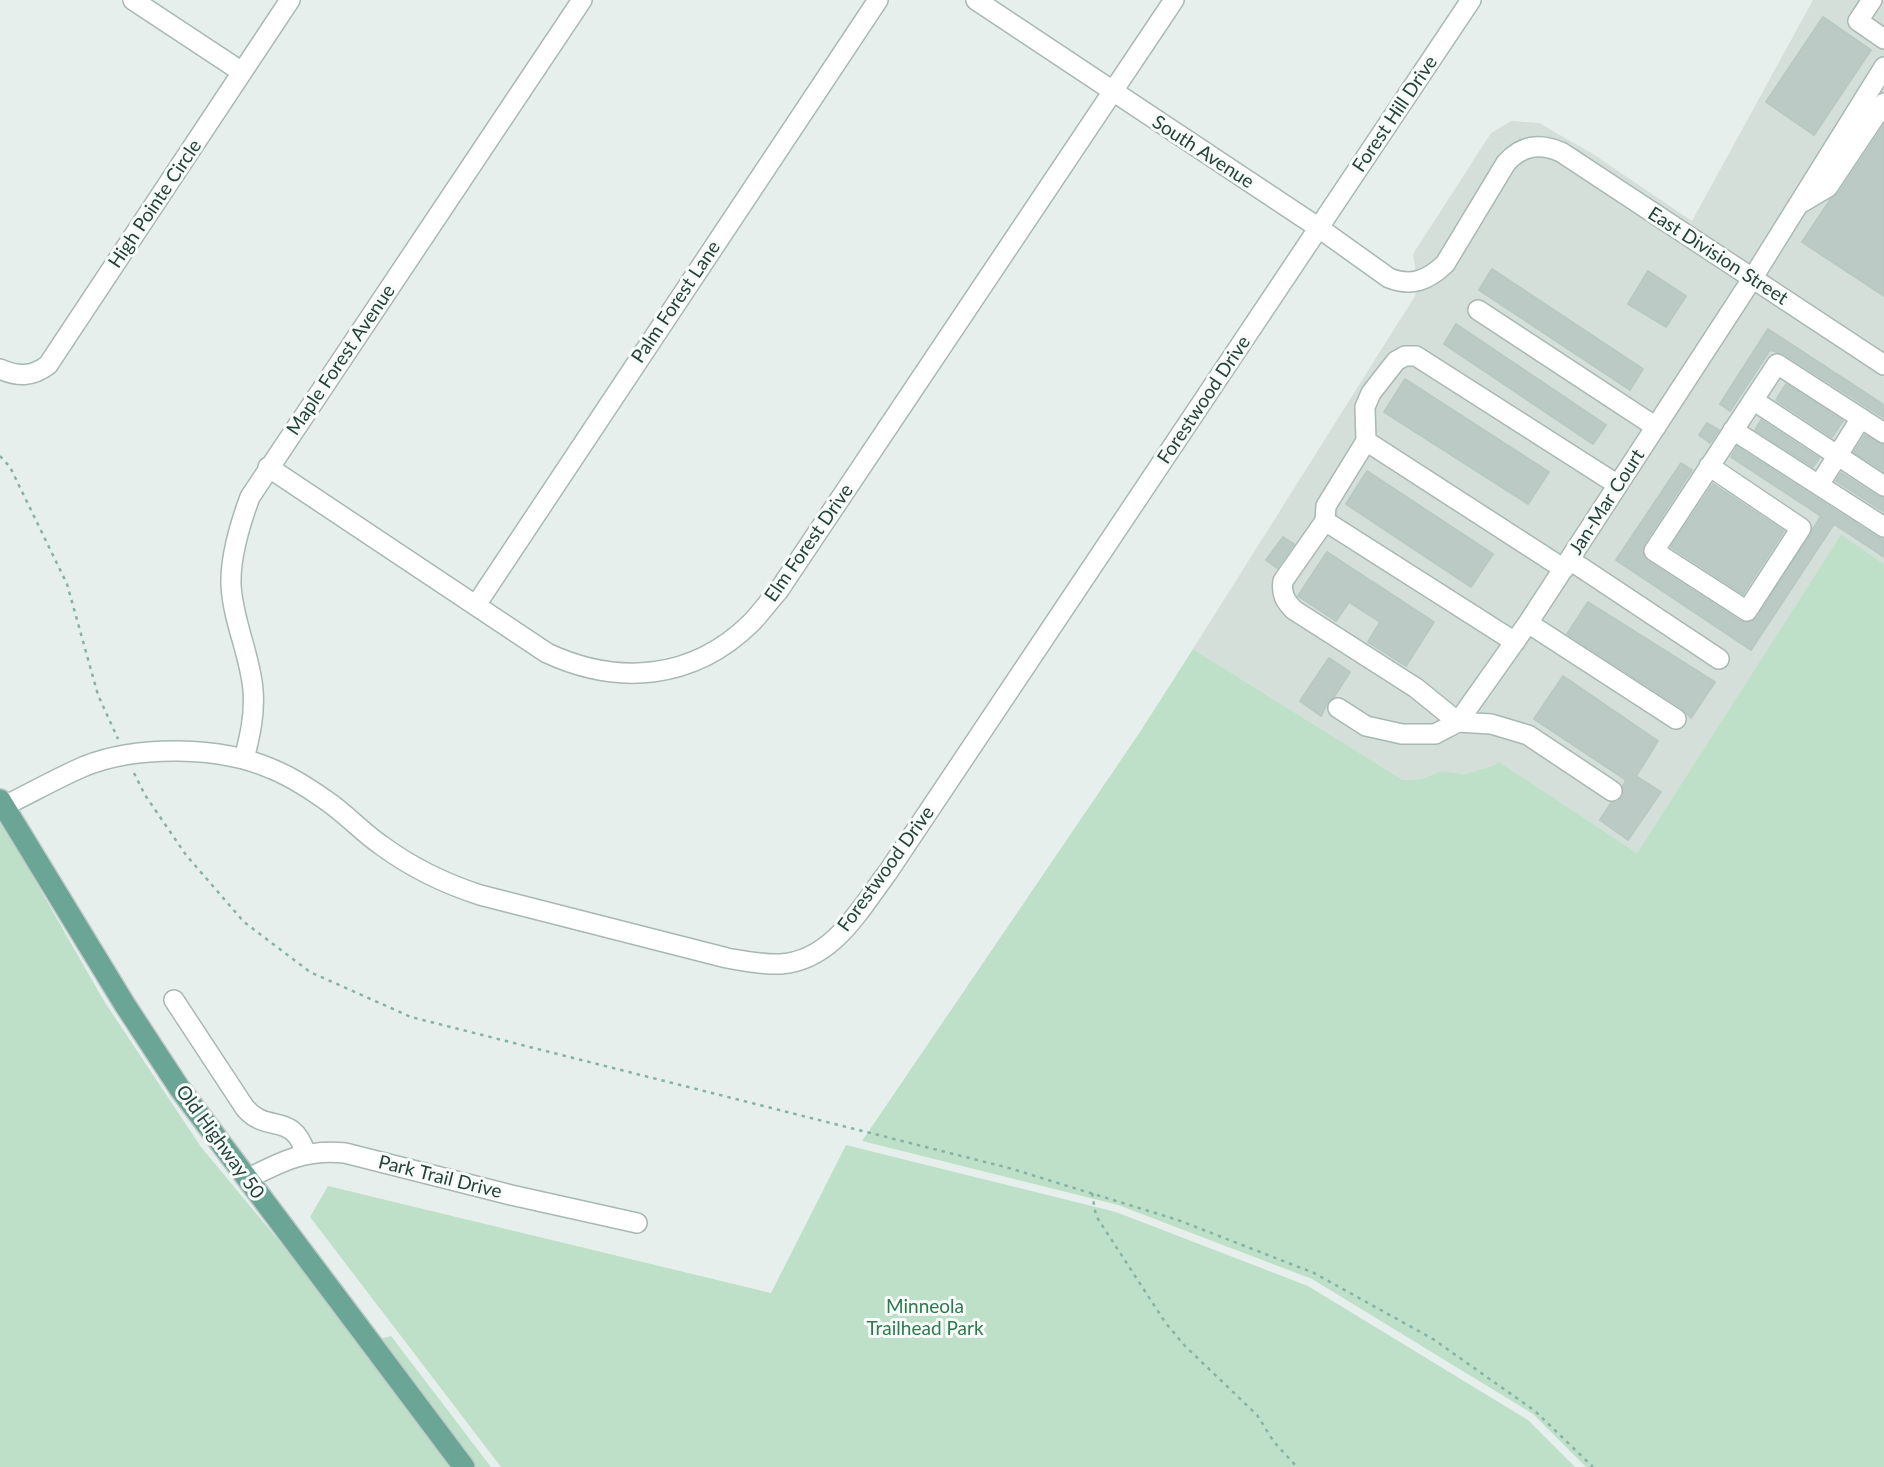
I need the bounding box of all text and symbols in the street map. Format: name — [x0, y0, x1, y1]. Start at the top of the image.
street label: Forest Hill Drive — [1348, 52, 1442, 176]
street label: South Avenue — [1148, 111, 1258, 193]
street label: High Pointe Circle — [104, 135, 206, 273]
street label: East Division Street — [1644, 202, 1792, 310]
street label: Palm Forest Lane — [627, 237, 725, 367]
street label: Maple Forest Avenue — [282, 280, 400, 440]
street label: Forestwood Drive — [1153, 332, 1255, 468]
street label: Jan-Mar Court — [1565, 445, 1649, 559]
street label: Elm Forest Drive — [760, 480, 858, 606]
street label: Forestwood Drive — [833, 802, 939, 936]
street label: Old Highway 50 — [171, 1081, 269, 1203]
street label: Park Trail Drive — [376, 1151, 504, 1203]
park label: Minneola Trailhead Park — [866, 1296, 984, 1340]

